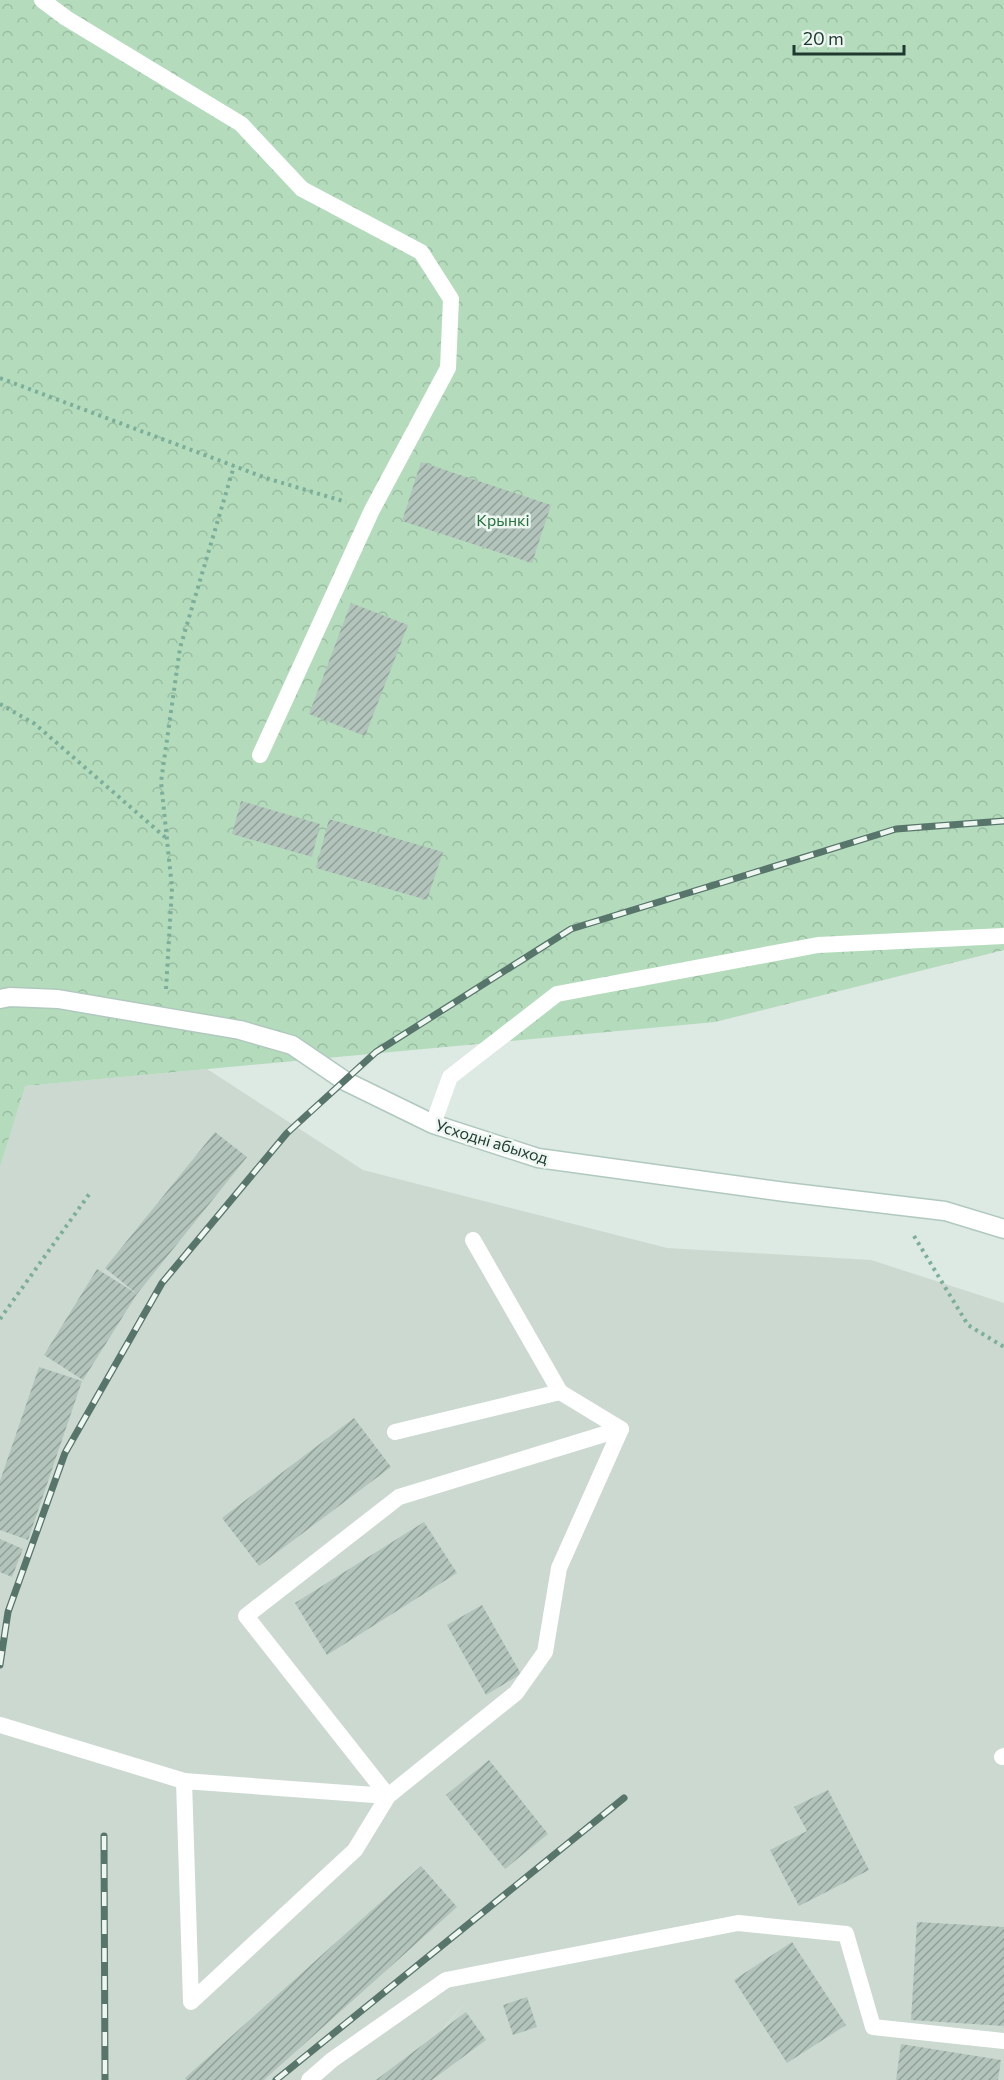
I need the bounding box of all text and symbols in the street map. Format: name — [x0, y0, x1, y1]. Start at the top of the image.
scale bar — [794, 18, 904, 56]
text: 20 m — [803, 27, 844, 49]
park label: Крынкі — [476, 510, 530, 529]
street label: Усходні абыход — [433, 1115, 551, 1167]

